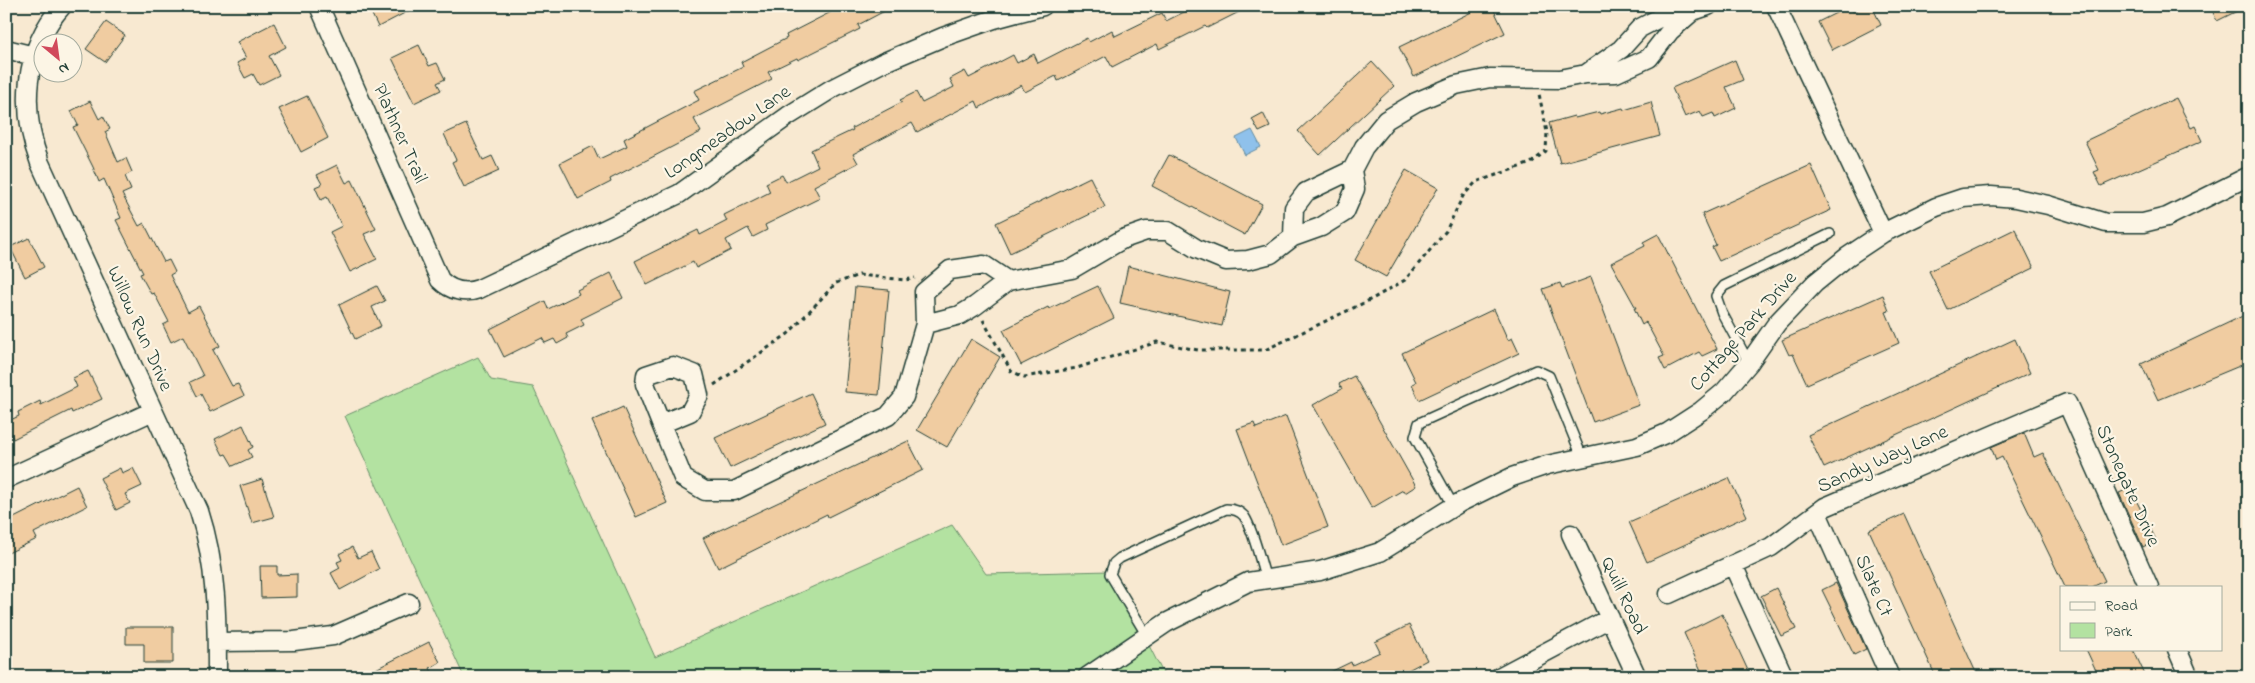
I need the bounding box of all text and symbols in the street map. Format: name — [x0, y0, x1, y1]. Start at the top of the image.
north arrow — [32, 32, 82, 82]
text: N — [54, 57, 73, 80]
street label: Longmeadow Lane — [659, 78, 798, 188]
street label: Plathner Trail — [364, 80, 434, 188]
street label: Willow Run Drive — [98, 262, 180, 396]
street label: Cottage Park Drive — [1683, 265, 1805, 399]
street label: Sandy Way Lane — [1813, 418, 1953, 502]
street label: Stonegate Drive — [2086, 420, 2167, 552]
street label: Slate Ct — [1846, 550, 1900, 622]
street label: Quill Road — [1592, 552, 1654, 640]
legend — [2060, 586, 2222, 650]
text: Road — [2105, 595, 2138, 617]
text: Park — [2105, 621, 2133, 643]

